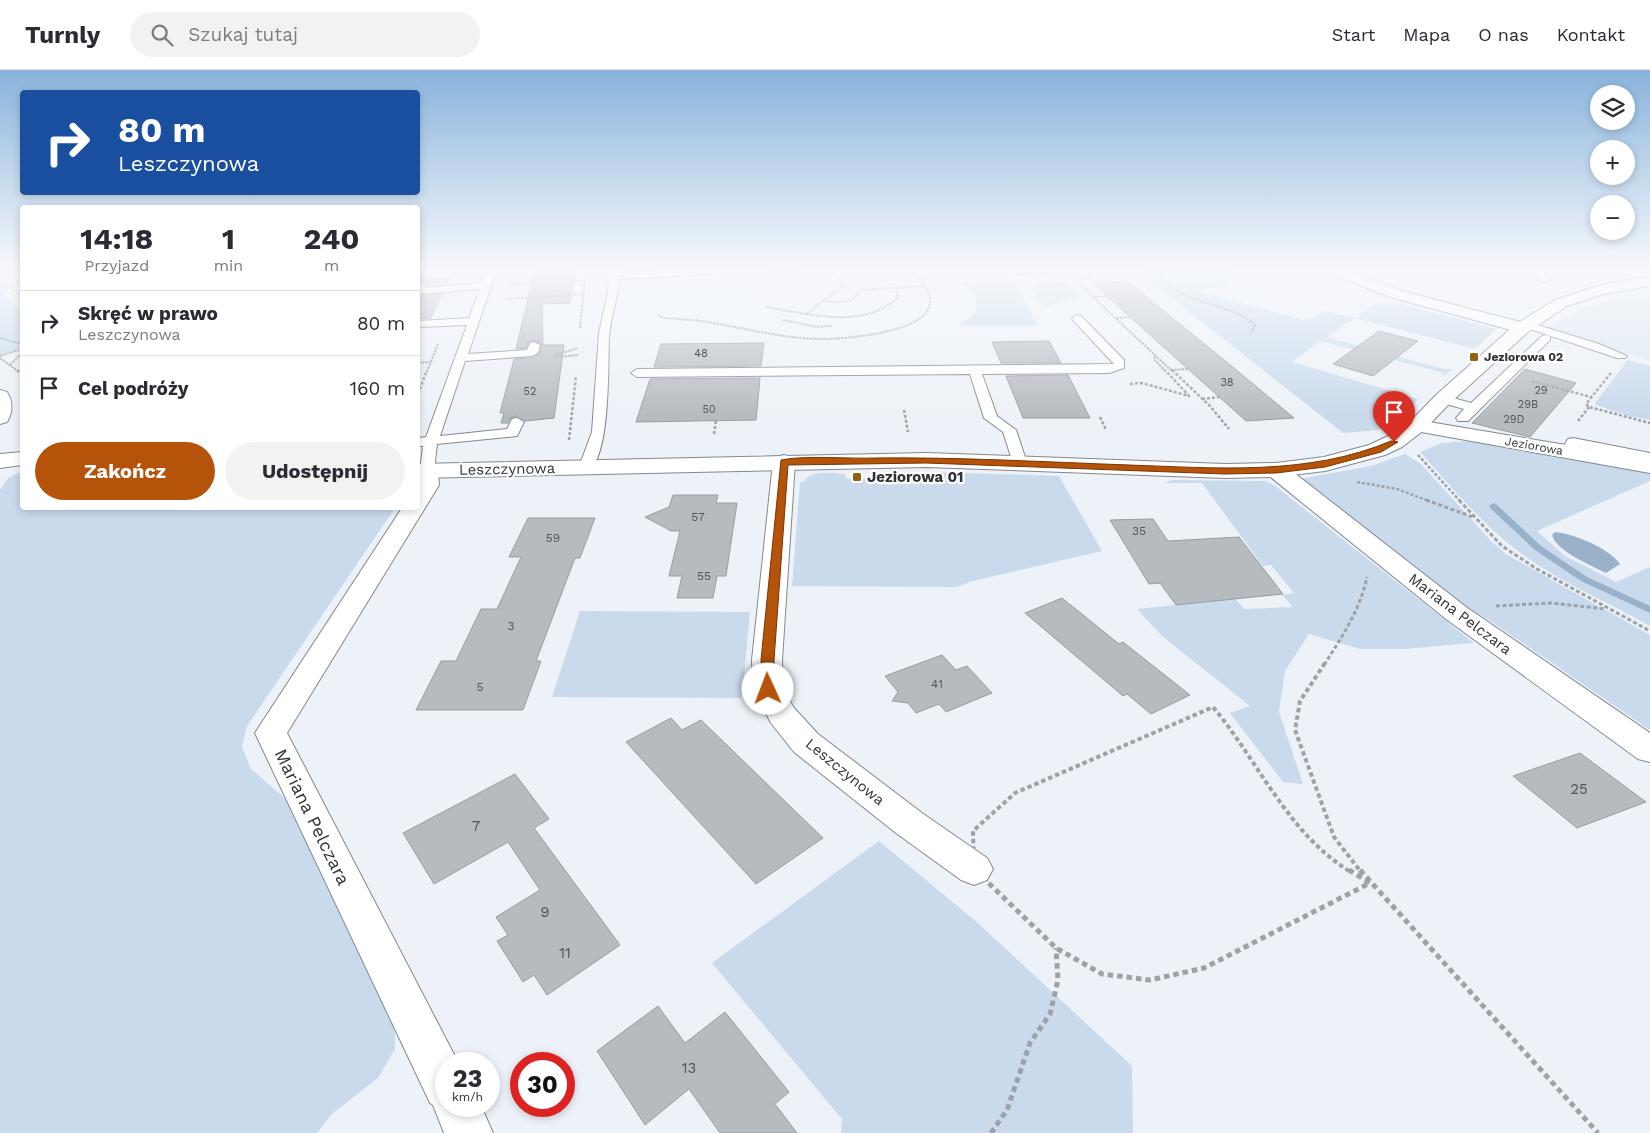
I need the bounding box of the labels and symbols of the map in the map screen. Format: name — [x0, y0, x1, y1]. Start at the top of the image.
house number: 48 — [694, 347, 708, 360]
place label: Jeziorowa 02 — [1484, 350, 1563, 364]
marker: Jeziorowa 02 — [1468, 351, 1480, 363]
house number: 38 — [1220, 376, 1234, 389]
house number: 29 — [1534, 384, 1548, 397]
house number: 52 — [524, 385, 536, 398]
pin — [1373, 391, 1415, 442]
house number: 29B — [1518, 398, 1538, 411]
house number: 50 — [702, 403, 716, 416]
house number: 29D — [1503, 413, 1525, 426]
street label: Jeziorowa — [1504, 434, 1564, 458]
street label: Leszczynowa — [459, 459, 556, 479]
place label: Jeziorowa 01 — [867, 468, 964, 486]
marker: Jeziorowa 01 — [851, 471, 863, 483]
house number: 57 — [691, 510, 705, 524]
house number: 35 — [1132, 524, 1146, 538]
house number: 59 — [546, 531, 560, 545]
house number: 55 — [697, 569, 711, 583]
street label: Mariana Pelczara — [1405, 570, 1515, 659]
house number: 3 — [508, 619, 515, 633]
position arrow — [741, 662, 793, 714]
house number: 41 — [931, 677, 943, 691]
house number: 5 — [477, 680, 484, 694]
street label: Leszczynowa — [802, 735, 888, 810]
street label: Mariana Pelczara — [270, 745, 354, 888]
house number: 25 — [1570, 780, 1588, 798]
house number: 7 — [472, 817, 480, 835]
house number: 9 — [540, 903, 550, 921]
house number: 11 — [559, 944, 571, 962]
speed limit sign: 30 — [510, 1052, 575, 1117]
house number: 13 — [682, 1059, 696, 1077]

